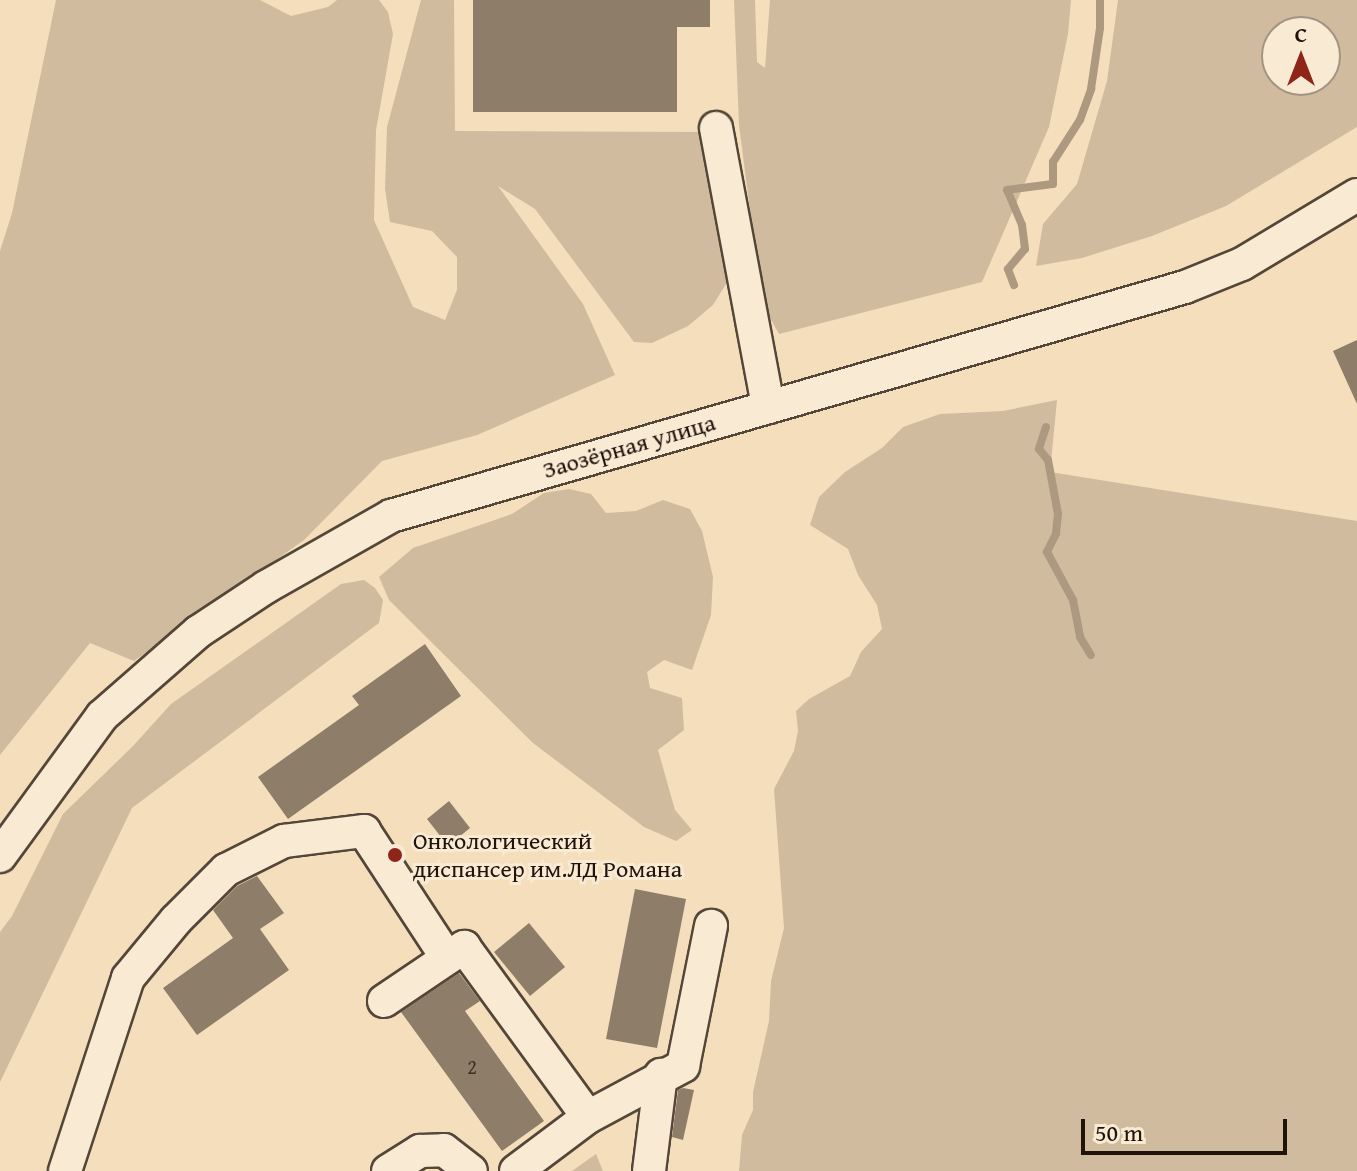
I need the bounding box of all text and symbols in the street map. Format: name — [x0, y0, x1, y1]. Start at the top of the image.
north arrow — [1261, 16, 1341, 96]
text: С — [1295, 18, 1307, 50]
street label: Заозёрная улица — [539, 408, 719, 484]
place label: Онкологический диспансер им.ЛД Романа — [413, 827, 682, 883]
marker: Онкологический диспансер им.ЛД Романа — [384, 844, 406, 866]
house number: 2 — [467, 1054, 477, 1078]
scale bar — [1085, 1103, 1291, 1153]
text: 50 m — [1095, 1115, 1143, 1150]

